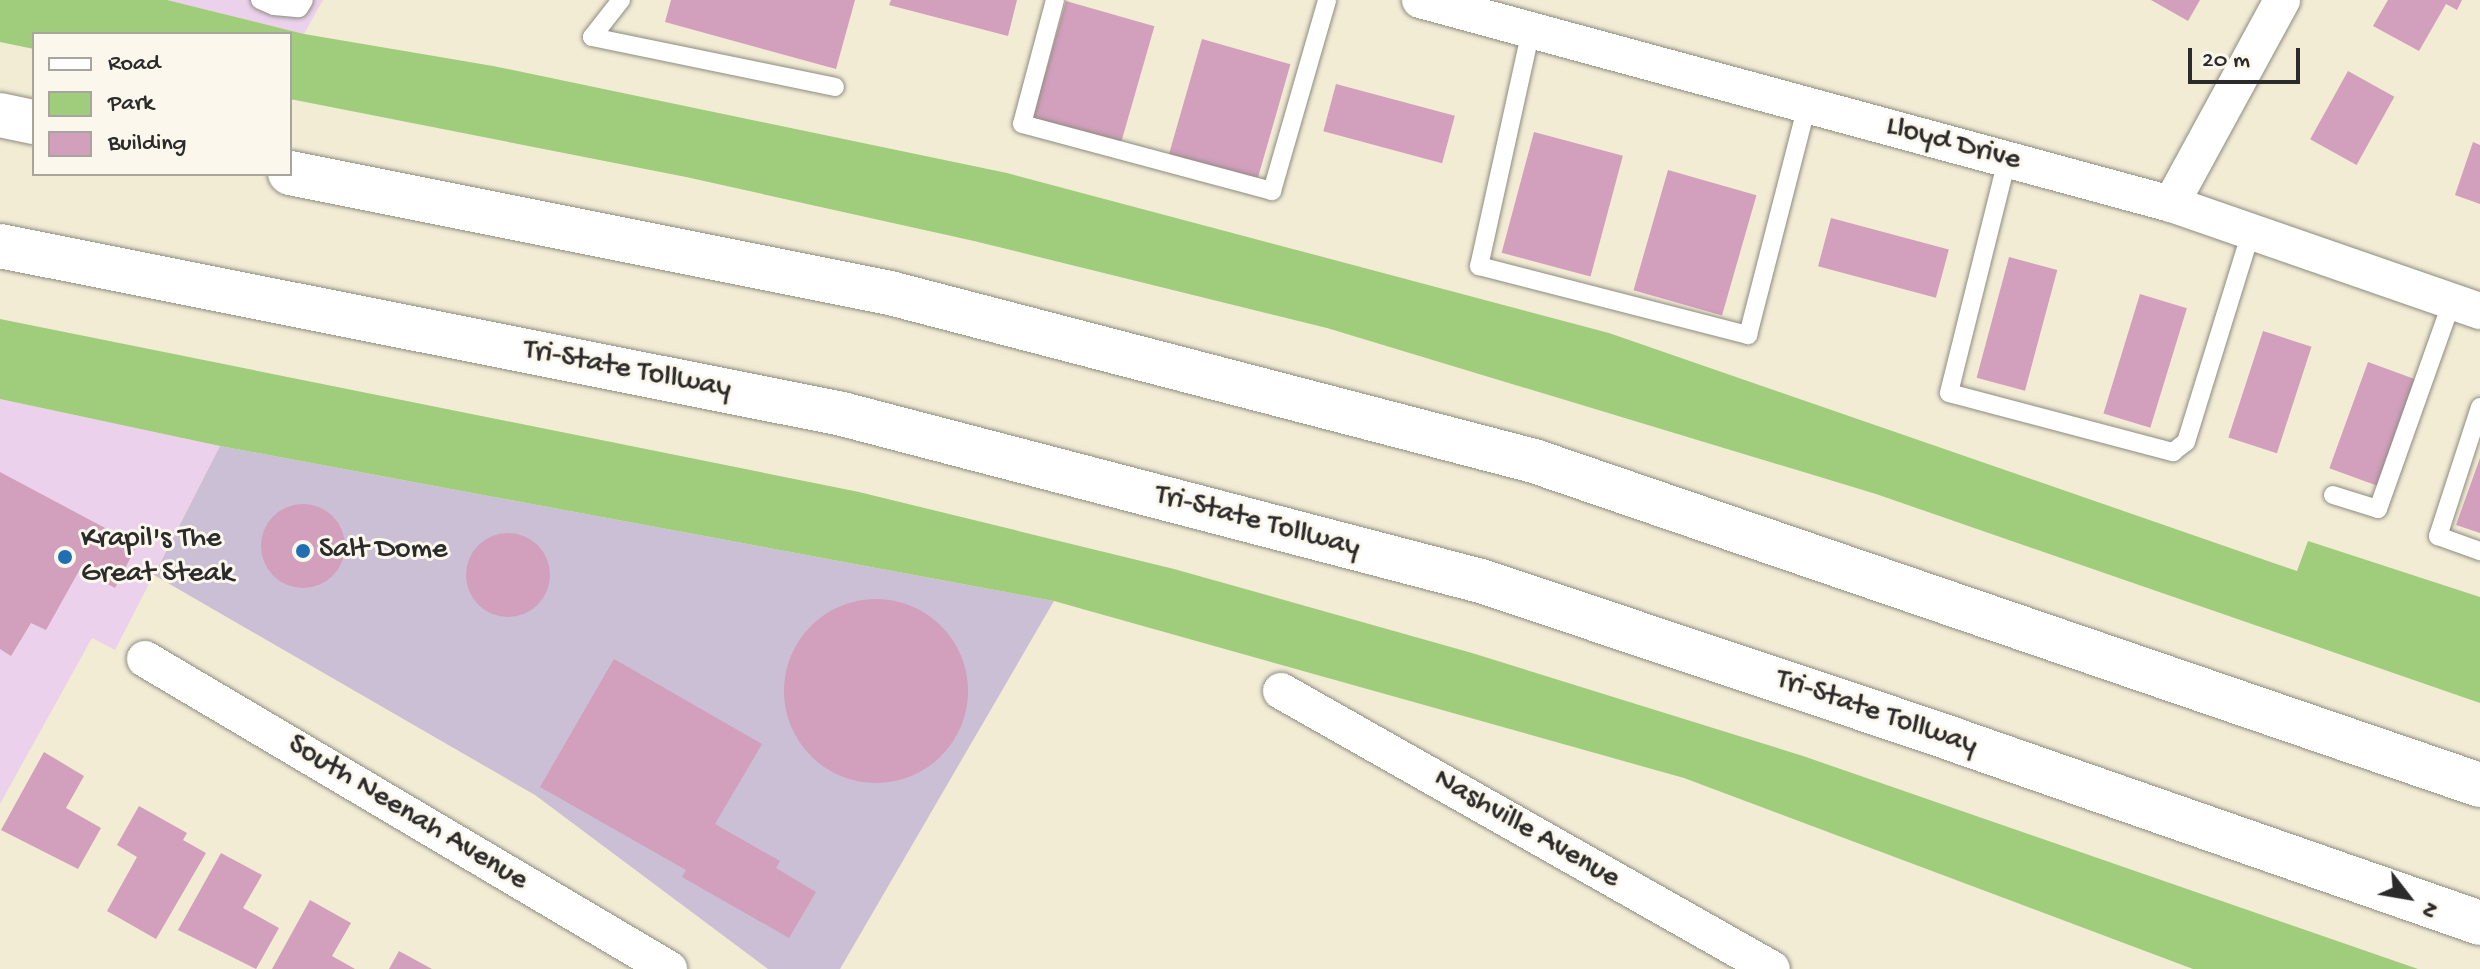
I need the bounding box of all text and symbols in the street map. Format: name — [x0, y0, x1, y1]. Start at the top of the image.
legend — [32, 32, 292, 176]
scale bar — [2192, 32, 2304, 82]
text: 20 m — [2202, 47, 2250, 76]
text: Road — [108, 50, 160, 79]
text: Park — [108, 90, 154, 119]
street label: Lloyd Drive — [1882, 110, 2024, 180]
text: Building — [108, 130, 186, 159]
street label: Tri-State Tollway — [520, 333, 734, 409]
street label: Tri-State Tollway — [1151, 478, 1363, 568]
place label: Krapil's The Great Steak — [81, 522, 234, 592]
place label: Salt Dome — [319, 533, 447, 569]
marker: Salt Dome — [294, 542, 312, 560]
marker: Krapil's The Great Steak — [56, 548, 74, 566]
street label: Tri-State Tollway — [1771, 663, 1981, 765]
street label: South Neenah Avenue — [280, 728, 534, 900]
street label: Nashville Avenue — [1426, 762, 1626, 898]
north arrow — [2368, 857, 2448, 937]
text: N — [2414, 897, 2443, 922]

